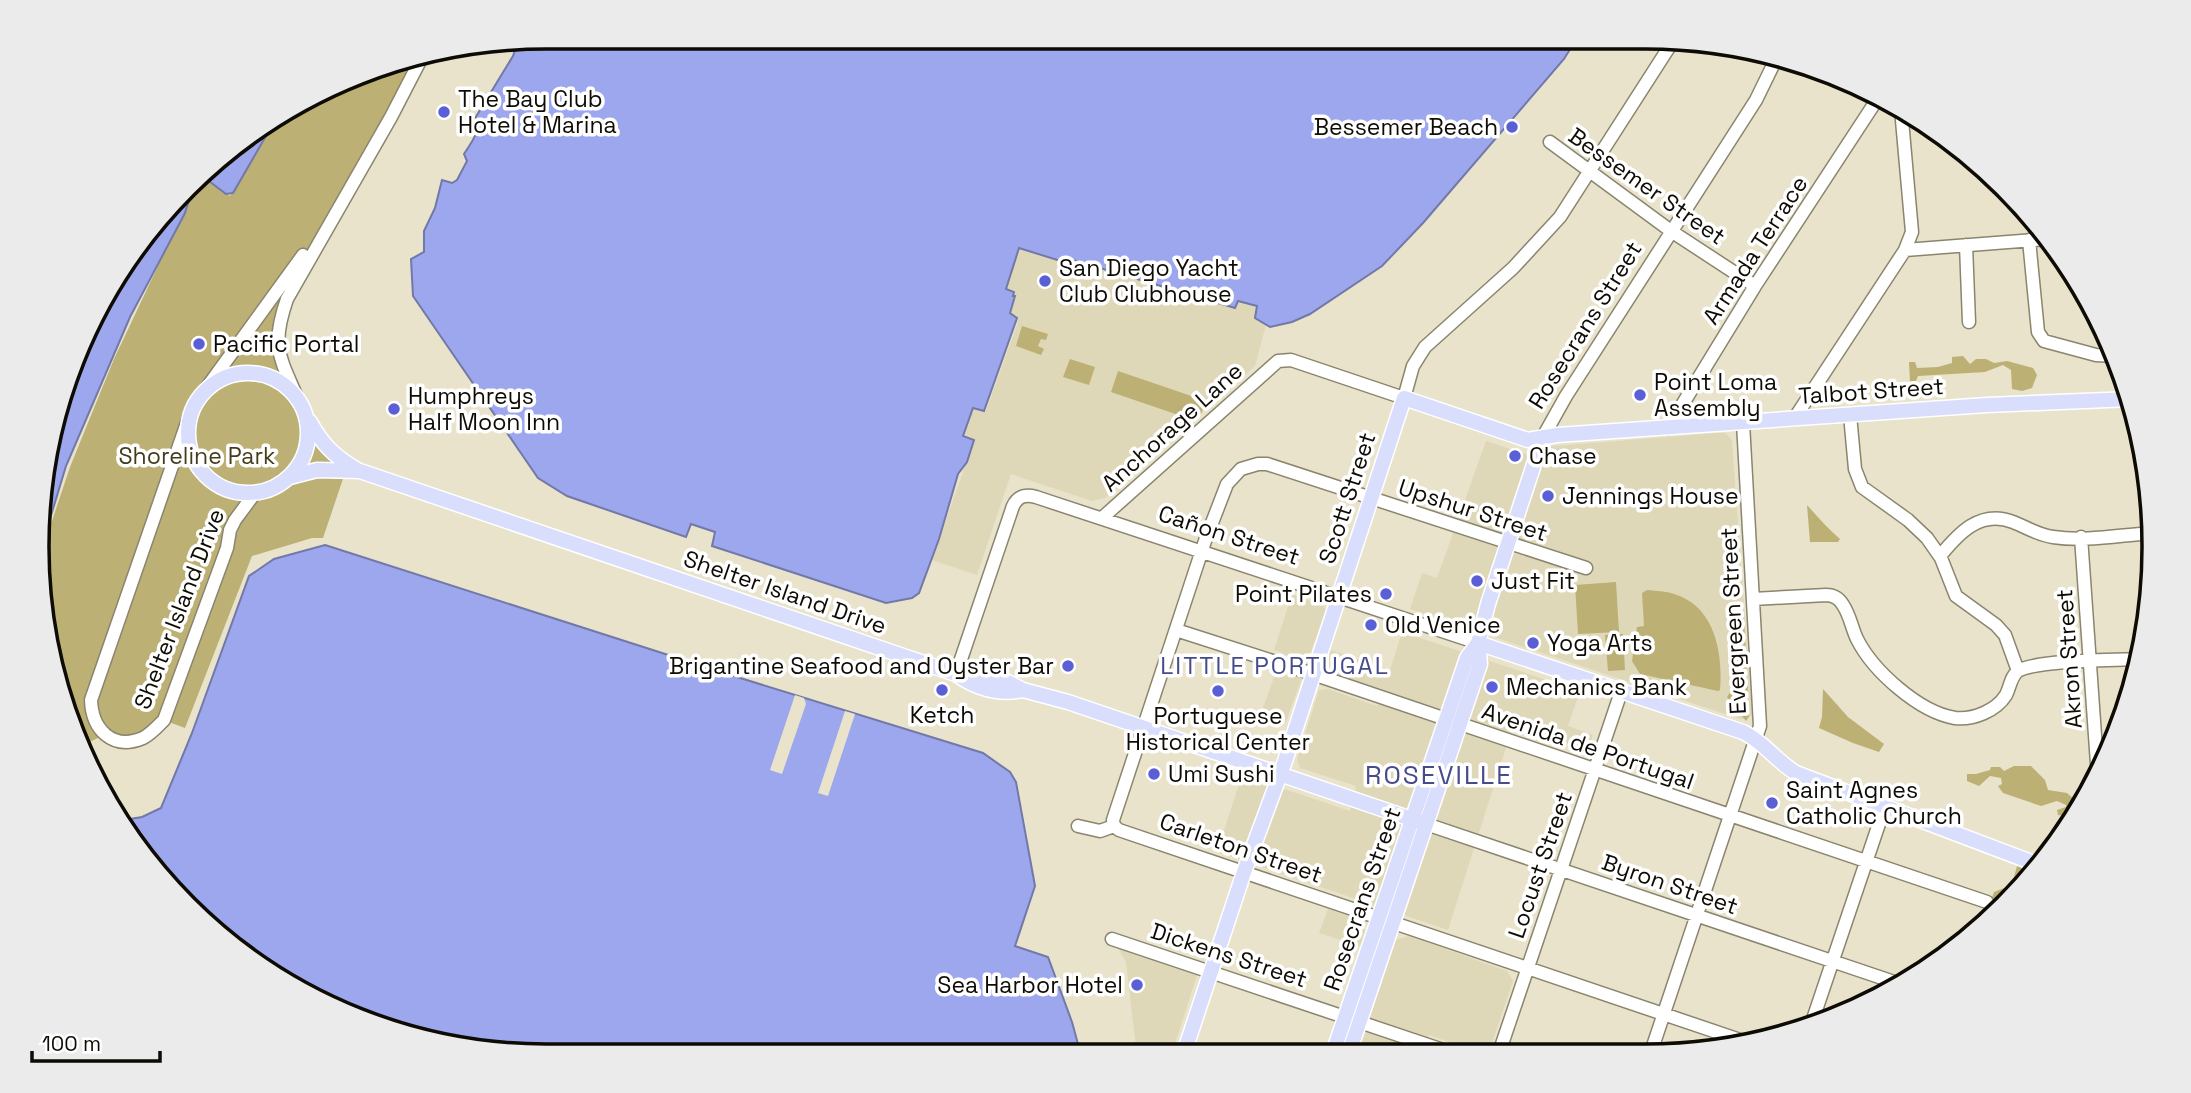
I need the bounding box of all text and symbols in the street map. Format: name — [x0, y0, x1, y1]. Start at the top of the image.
place label: The Bay Club Hotel & Marina — [458, 84, 617, 140]
marker: The Bay Club Hotel & Marina — [436, 104, 452, 120]
place label: Bessemer Beach — [1314, 112, 1498, 142]
marker: Bessemer Beach — [1504, 119, 1520, 135]
street label: Bessemer Street — [1563, 121, 1731, 251]
street label: Armada Terrace — [1696, 170, 1814, 330]
street label: Rosecrans Street — [1521, 236, 1649, 414]
place label: San Diego Yacht Club Clubhouse — [1059, 253, 1239, 309]
marker: San Diego Yacht Club Clubhouse — [1037, 273, 1053, 289]
place label: Pacific Portal — [213, 329, 360, 359]
marker: Pacific Portal — [191, 336, 207, 352]
street label: Anchorage Lane — [1095, 356, 1249, 498]
place label: Point Loma Assembly — [1654, 367, 1777, 423]
street label: Talbot Street — [1797, 371, 1945, 411]
place label: Humphreys Half Moon Inn — [408, 381, 560, 437]
marker: Point Loma Assembly — [1632, 387, 1648, 403]
marker: Humphreys Half Moon Inn — [386, 401, 402, 417]
street label: Scott Street — [1312, 429, 1382, 567]
park label: Shoreline Park — [118, 441, 276, 471]
place label: Chase — [1529, 441, 1597, 471]
marker: Chase — [1507, 448, 1523, 464]
street label: Upshur Street — [1395, 472, 1551, 548]
place label: Jennings House — [1562, 481, 1739, 511]
marker: Jennings House — [1540, 488, 1556, 504]
street label: Cañon Street — [1155, 498, 1303, 572]
street label: Shelter Island Drive — [127, 505, 231, 713]
street label: Evergreen Street — [1713, 527, 1753, 715]
street label: Shelter Island Drive — [680, 543, 890, 641]
place label: Just Fit — [1491, 566, 1575, 596]
marker: Just Fit — [1469, 573, 1485, 589]
place label: Point Pilates — [1235, 579, 1372, 609]
marker: Point Pilates — [1378, 586, 1394, 602]
street label: Akron Street — [2049, 588, 2089, 730]
place label: Old Venice — [1385, 610, 1501, 640]
marker: Old Venice — [1363, 617, 1379, 633]
place label: Yoga Arts — [1547, 628, 1653, 658]
marker: Yoga Arts — [1525, 635, 1541, 651]
district label: LITTLE PORTUGAL — [1160, 650, 1390, 681]
place label: Brigantine Seafood and Oyster Bar — [669, 651, 1054, 681]
marker: Brigantine Seafood and Oyster Bar — [1060, 658, 1076, 674]
place label: Mechanics Bank — [1506, 672, 1687, 702]
marker: Mechanics Bank — [1484, 679, 1500, 695]
marker: Ketch — [934, 682, 950, 698]
marker: Portuguese Historical Center — [1210, 683, 1226, 699]
street label: Avenida de Portugal — [1478, 696, 1698, 796]
place label: Ketch — [910, 700, 974, 730]
place label: Portuguese Historical Center — [1126, 701, 1310, 757]
district label: ROSEVILLE — [1365, 758, 1513, 792]
place label: Umi Sushi — [1168, 759, 1275, 789]
marker: Umi Sushi — [1146, 766, 1162, 782]
place label: Saint Agnes Catholic Church — [1786, 775, 1962, 831]
street label: Locust Street — [1501, 788, 1579, 942]
marker: Saint Agnes Catholic Church — [1764, 795, 1780, 811]
street label: Rosecrans Street — [1317, 803, 1407, 995]
street label: Carleton Street — [1156, 806, 1326, 890]
street label: Byron Street — [1598, 847, 1742, 921]
street label: Dickens Street — [1147, 916, 1311, 994]
place label: Sea Harbor Hotel — [937, 970, 1123, 1000]
marker: Sea Harbor Hotel — [1129, 977, 1145, 993]
scale bar — [32, 1020, 159, 1064]
text: 100 m — [42, 1030, 101, 1057]

